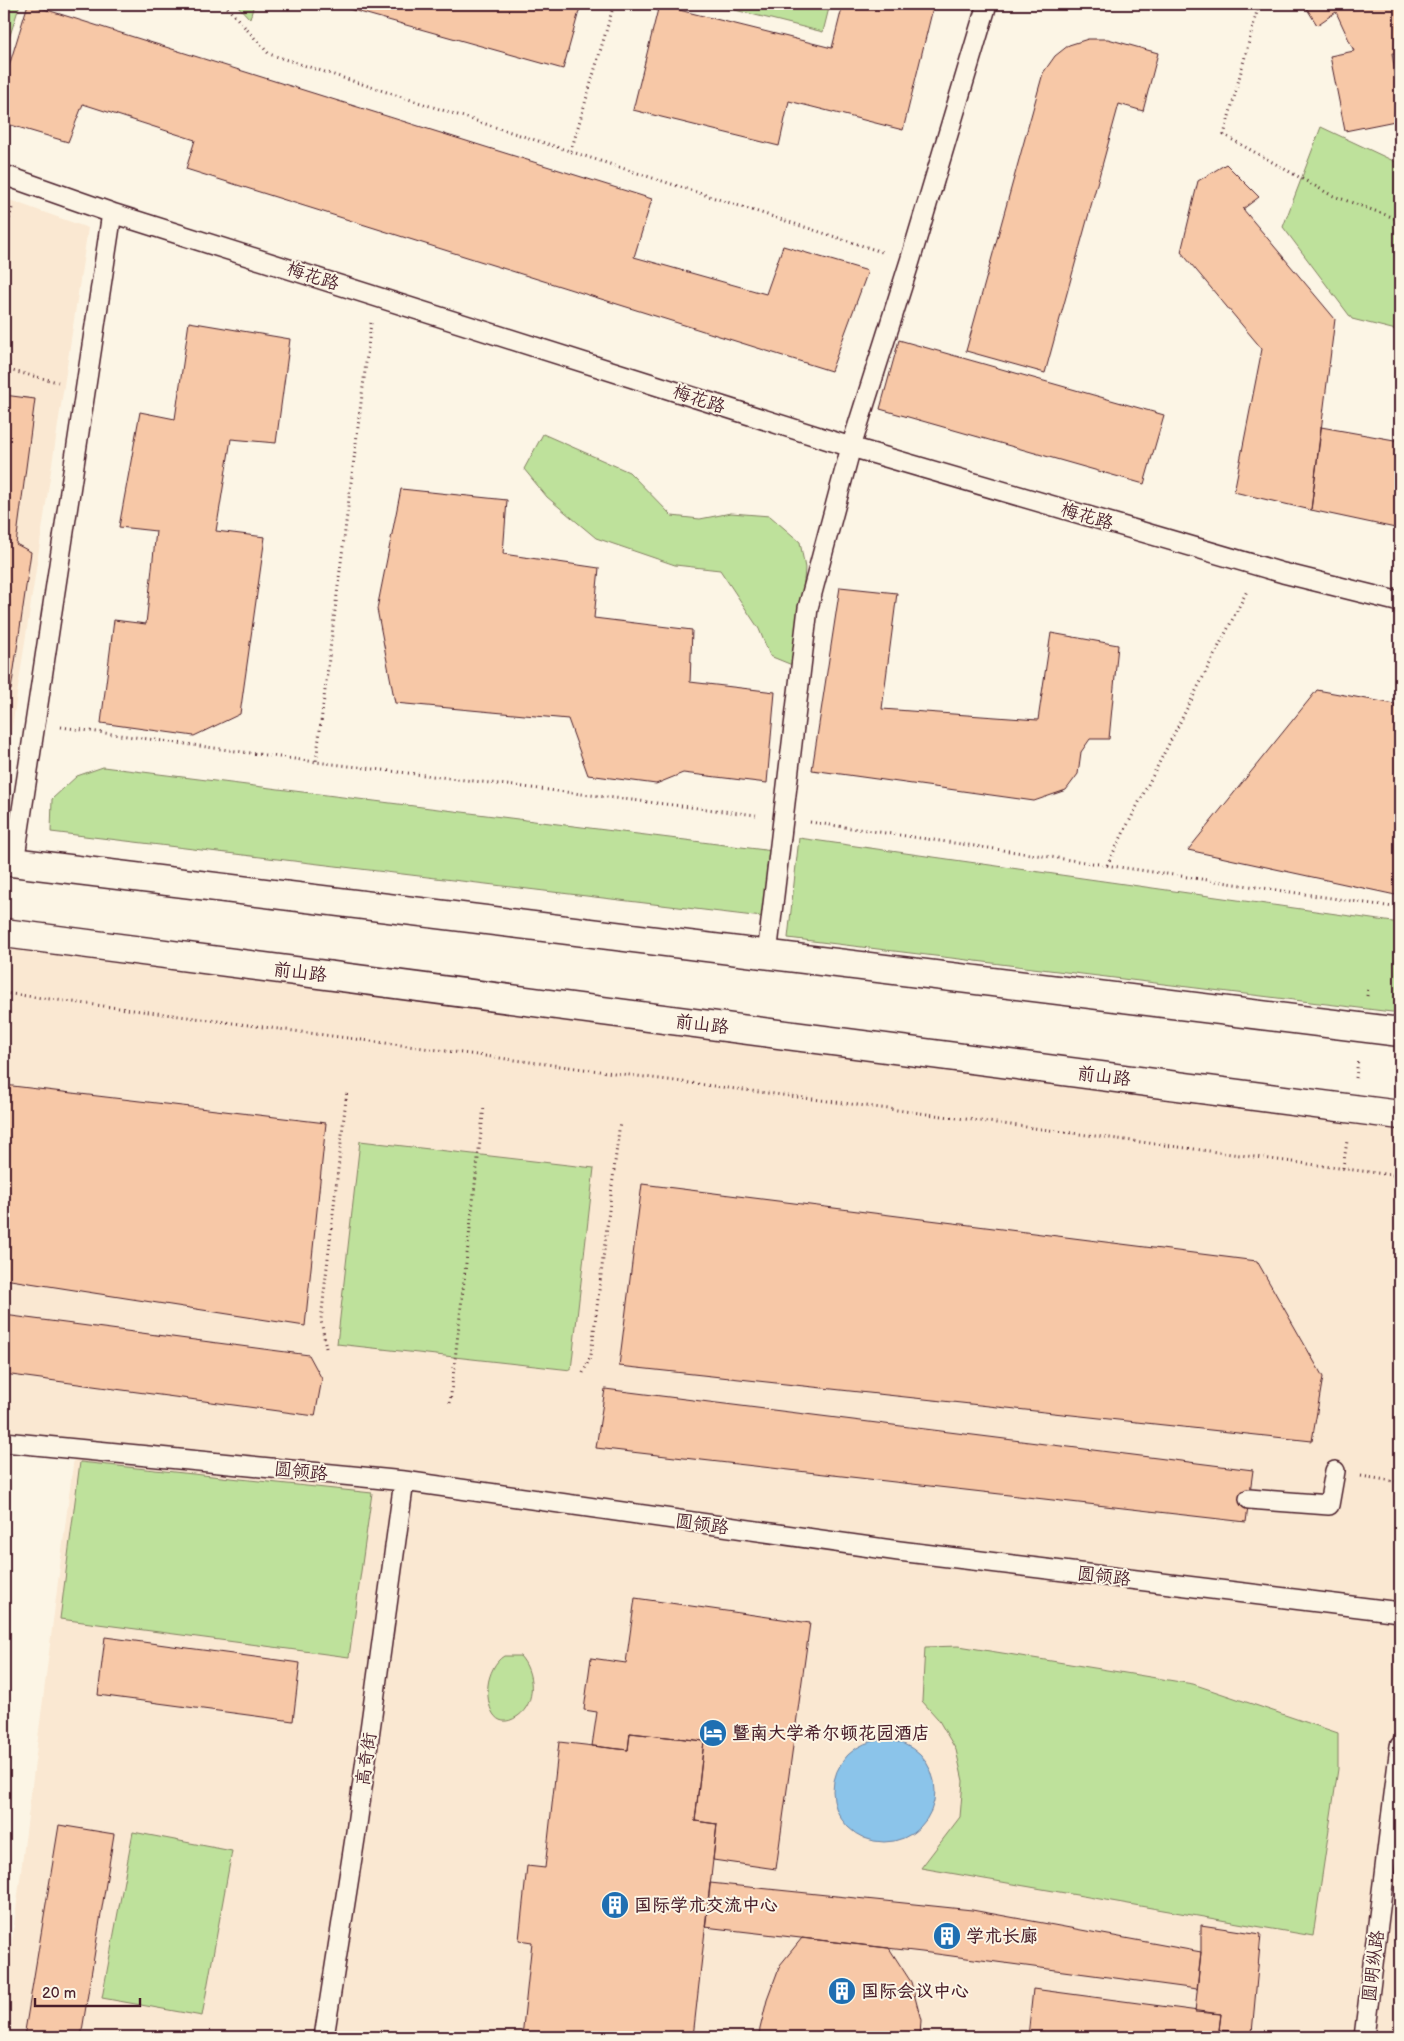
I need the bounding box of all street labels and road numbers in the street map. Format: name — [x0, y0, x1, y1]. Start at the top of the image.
street label: 梅花路 — [284, 258, 342, 295]
street label: 梅花路 — [670, 381, 728, 418]
street label: 梅花路 — [1058, 499, 1116, 534]
street label: 前山路 — [272, 959, 328, 986]
street label: 前山路 — [674, 1011, 730, 1038]
street label: 前山路 — [1076, 1063, 1132, 1090]
street label: 圆领路 — [273, 1458, 329, 1485]
street label: 圆领路 — [674, 1510, 730, 1539]
street label: 圆领路 — [1076, 1563, 1132, 1590]
street label: 高奇街 — [352, 1731, 381, 1787]
street label: 圆明纵路 — [1359, 1929, 1388, 2003]

